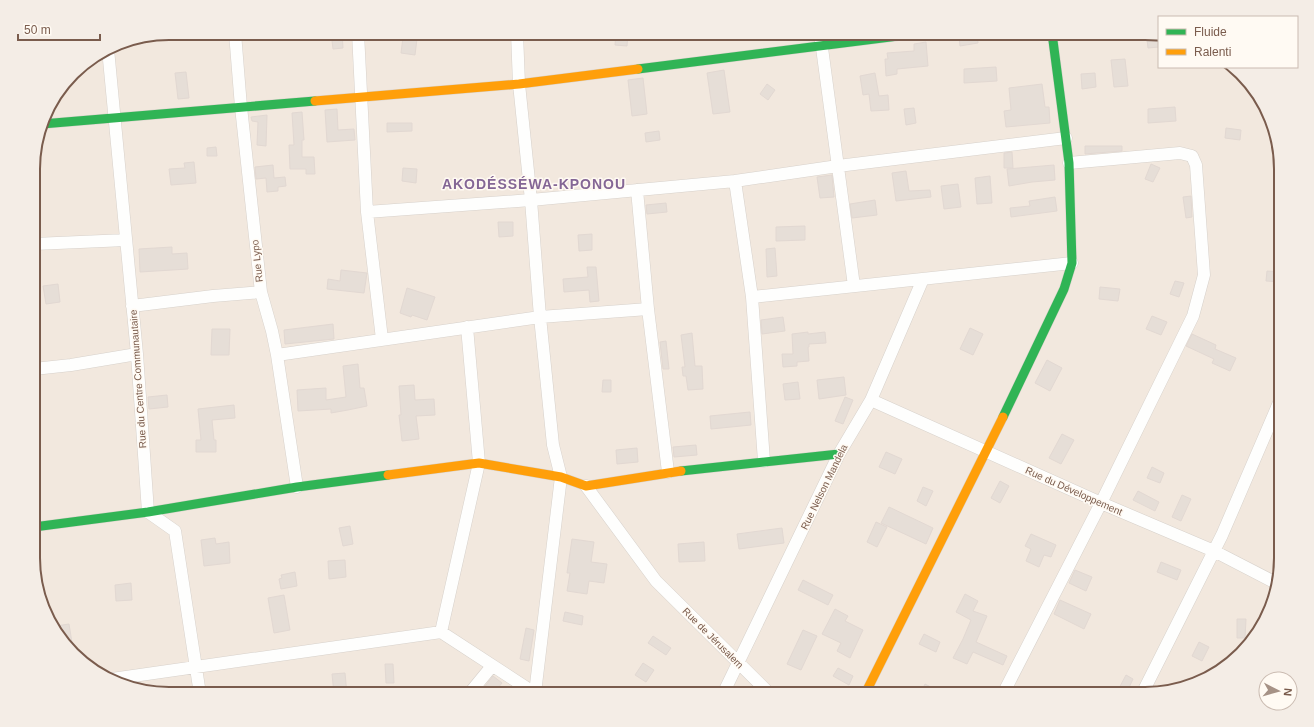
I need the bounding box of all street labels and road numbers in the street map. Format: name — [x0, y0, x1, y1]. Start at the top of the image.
street label: Rue Lypo — [249, 239, 265, 283]
street label: Rue du Centre Communautaire — [128, 309, 148, 449]
street label: Rue Nelson Mandela — [799, 442, 850, 531]
street label: Rue du Développement — [1024, 465, 1124, 517]
street label: Rue de Jérusalem — [680, 605, 746, 671]

